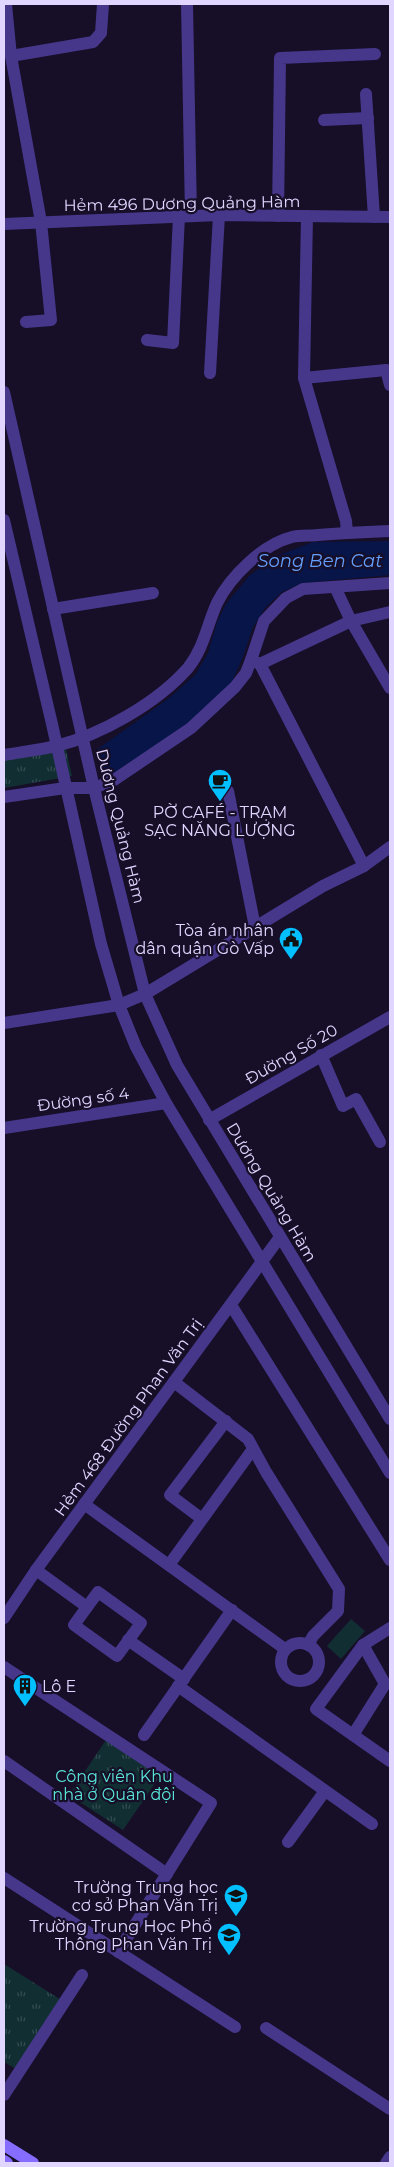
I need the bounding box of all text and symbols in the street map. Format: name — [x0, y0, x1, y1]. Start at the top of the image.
street label: Hẻm 496 Dương Quảng Hàm — [63, 192, 301, 215]
water label: Song Ben Cat — [258, 550, 383, 572]
street label: Dương Quảng Hàm — [92, 747, 149, 905]
cafe icon: PỜ CAFÉ - TRẠM SẠC NĂNG LƯỢNG — [207, 768, 233, 802]
place label: PỜ CAFÉ - TRẠM SẠC NĂNG LƯỢNG — [144, 803, 296, 840]
place label: Tòa án nhân dân quận Gò Vấp — [135, 921, 274, 958]
public building icon: Tòa án nhân dân quận Gò Vấp — [278, 926, 304, 960]
street label: Đường Số 20 — [242, 1020, 341, 1089]
street label: Đường số 4 — [36, 1084, 131, 1115]
street label: Dương Quảng Hàm — [223, 1119, 321, 1265]
street label: Hẻm 468 Đường Phan Văn Trị — [50, 1315, 206, 1520]
building icon: Lô E — [12, 1673, 38, 1707]
place label: Lô E — [42, 1677, 76, 1696]
park label: Công viên Khu nhà ở Quân đội — [52, 1767, 176, 1804]
place label: Trường Trung học cơ sở Phan Văn Trị — [72, 1878, 218, 1915]
school or university icon: Trường Trung học cơ sở Phan Văn Trị — [223, 1883, 249, 1917]
place label: Trường Trung Học Phổ Thông Phan Văn Trị — [29, 1917, 212, 1954]
school or university icon: Trường Trung Học Phổ Thông Phan Văn Trị — [216, 1922, 242, 1956]

